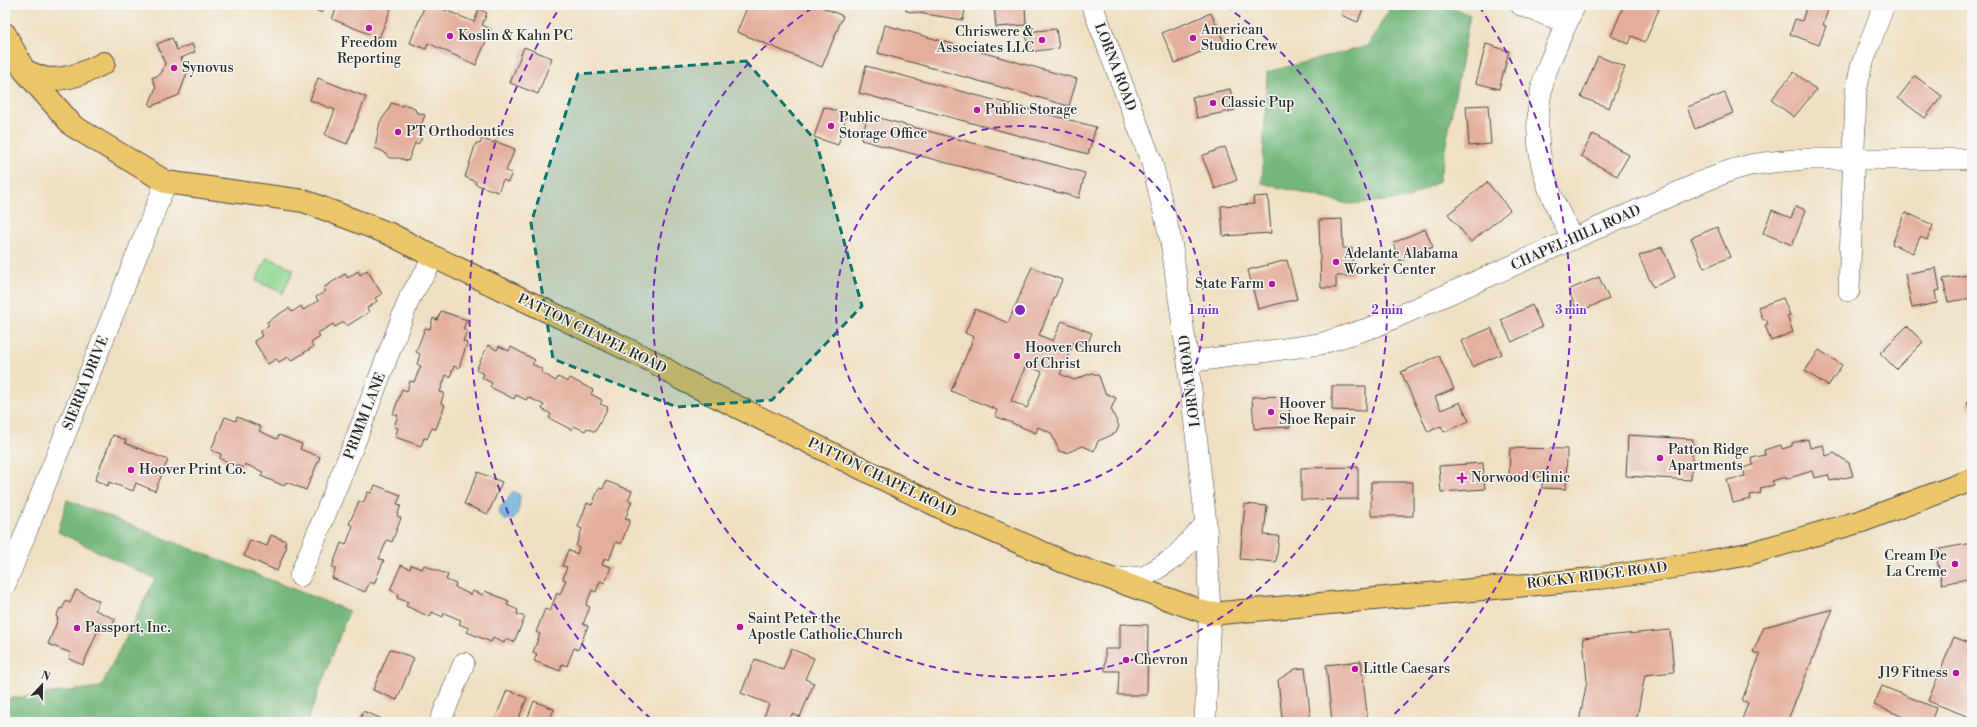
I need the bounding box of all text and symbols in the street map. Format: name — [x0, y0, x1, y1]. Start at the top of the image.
street label: LORNA ROAD — [1090, 20, 1140, 114]
place label: American Studio Crew — [1200, 21, 1278, 55]
marker: Freedom Reporting — [364, 23, 374, 33]
place label: Chriswere & Associates LLC — [936, 23, 1035, 57]
place label: Koslin & Kahn PC — [458, 27, 573, 45]
marker: Koslin & Kahn PC — [445, 31, 455, 41]
marker: American Studio Crew — [1188, 33, 1198, 43]
place label: Freedom Reporting — [337, 34, 402, 68]
marker: Chriswere & Associates LLC — [1037, 35, 1047, 45]
place label: Synovus — [182, 59, 234, 77]
marker: Synovus — [169, 63, 179, 73]
place label: Classic Pup — [1221, 94, 1294, 112]
marker: Classic Pup — [1208, 98, 1218, 108]
place label: Public Storage — [985, 101, 1077, 119]
marker: Public Storage — [972, 105, 982, 115]
place label: Public Storage Office — [839, 109, 927, 143]
marker: Public Storage Office — [826, 121, 836, 131]
place label: PT Orthodontics — [406, 123, 514, 141]
marker: PT Orthodontics — [393, 127, 403, 137]
street label: CHAPEL HILL ROAD — [1508, 201, 1644, 275]
place label: Adelante Alabama Worker Center — [1343, 245, 1459, 279]
marker: Adelante Alabama Worker Center — [1331, 257, 1341, 267]
place label: State Farm — [1195, 275, 1264, 293]
marker: State Farm — [1267, 279, 1277, 289]
street label: PATTON CHAPEL ROAD — [515, 290, 670, 378]
centre of rings — [1013, 303, 1027, 317]
text: 1 min — [1189, 303, 1220, 318]
text: 2 min — [1371, 303, 1403, 318]
text: 3 min — [1555, 303, 1587, 318]
street label: SIERRA DRIVE — [59, 333, 113, 433]
street label: LORNA ROAD — [1175, 334, 1205, 428]
place label: Hoover Church of Christ — [1025, 339, 1122, 373]
marker: Hoover Church of Christ — [1012, 351, 1022, 361]
street label: PRIMM LANE — [340, 370, 390, 462]
place label: Hoover Shoe Repair — [1279, 395, 1356, 429]
marker: Hoover Shoe Repair — [1266, 407, 1276, 417]
street label: PATTON CHAPEL ROAD — [805, 434, 960, 522]
place label: Patton Ridge Apartments — [1667, 441, 1749, 475]
marker: Patton Ridge Apartments — [1655, 453, 1665, 463]
place label: Hoover Print Co. — [139, 461, 246, 479]
marker: Hoover Print Co. — [126, 465, 136, 475]
place label: Norwood Clinic — [1471, 469, 1570, 487]
marker: Norwood Clinic — [1456, 472, 1468, 484]
place label: Cream De La Creme — [1884, 547, 1947, 581]
street label: ROCKY RIDGE ROAD — [1526, 558, 1668, 594]
marker: Cream De La Creme — [1950, 559, 1960, 569]
place label: Saint Peter the Apostle Catholic Church — [747, 610, 904, 644]
place label: Passport, Inc. — [85, 619, 171, 637]
marker: Saint Peter the Apostle Catholic Church — [735, 622, 745, 632]
marker: Passport, Inc. — [72, 623, 82, 633]
place label: Chevron — [1134, 651, 1189, 669]
marker: Chevron — [1121, 655, 1131, 665]
place label: Little Caesars — [1363, 660, 1450, 678]
marker: Little Caesars — [1350, 664, 1360, 674]
place label: J19 Fitness — [1878, 664, 1948, 682]
north arrow — [22, 665, 62, 705]
marker: J19 Fitness — [1951, 668, 1961, 678]
text: N — [39, 669, 52, 685]

